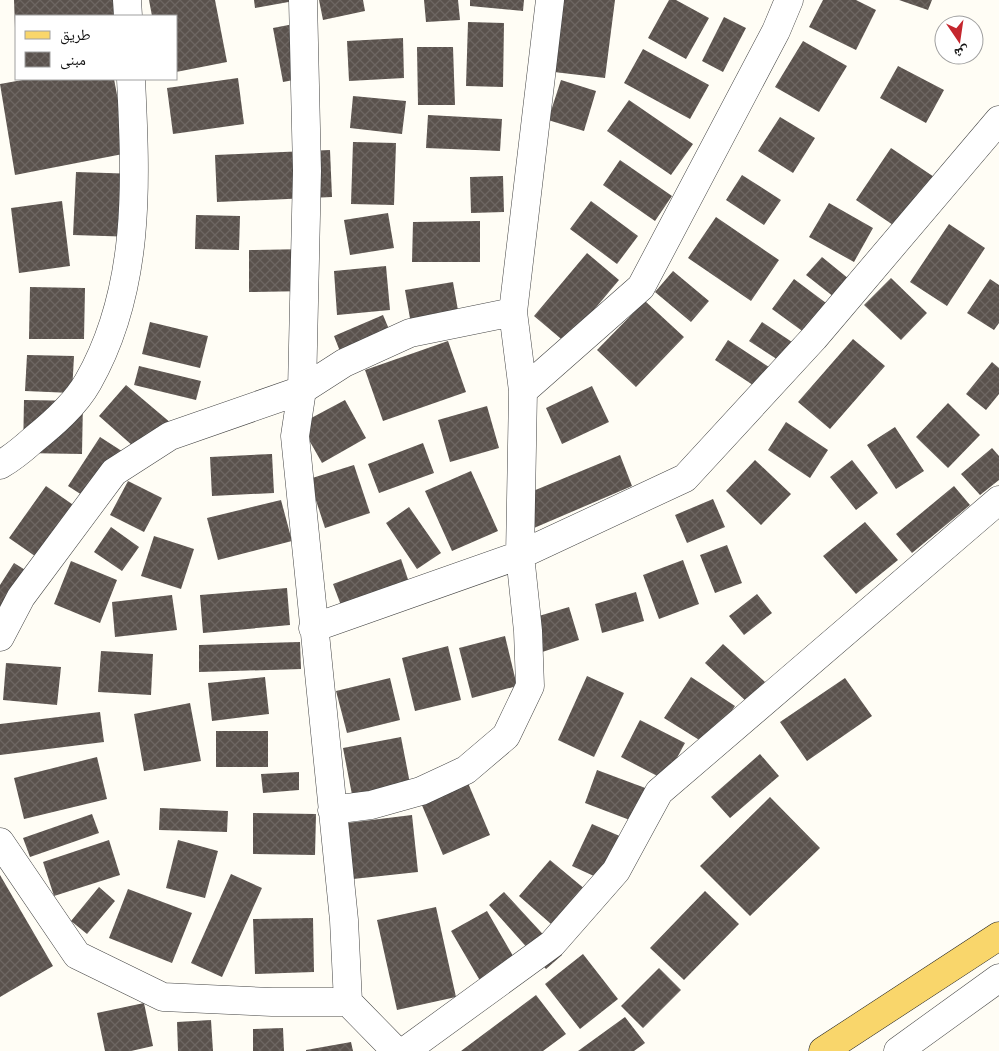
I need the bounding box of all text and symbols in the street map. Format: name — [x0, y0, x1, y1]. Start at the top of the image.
legend — [15, 15, 178, 80]
north arrow — [934, 15, 984, 65]
text: طريق — [60, 24, 91, 47]
text: ش — [952, 40, 971, 64]
text: مبنى — [60, 49, 86, 72]

